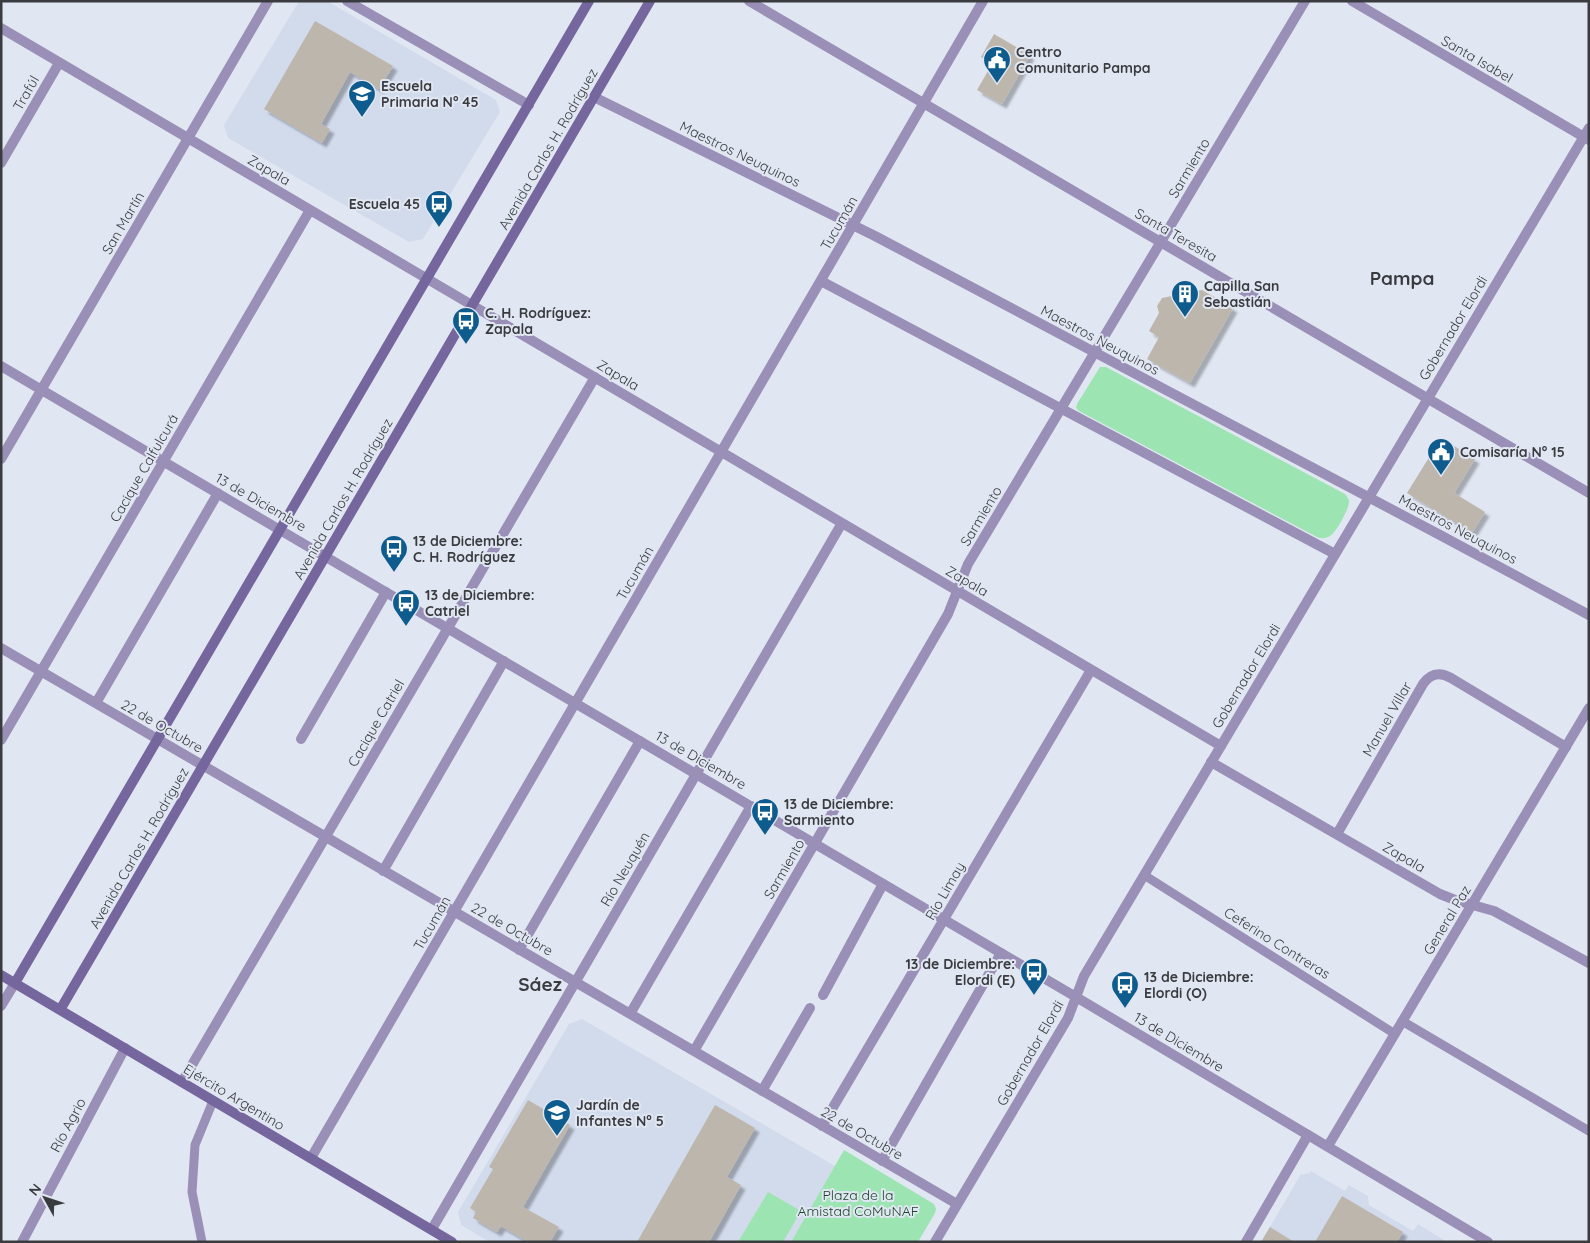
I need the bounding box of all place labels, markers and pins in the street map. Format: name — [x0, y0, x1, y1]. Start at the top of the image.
place label: Centro Comunitario Pampa — [1016, 43, 1151, 77]
public building icon: Centro Comunitario Pampa — [982, 45, 1012, 84]
place label: Escuela Primaria N° 45 — [381, 77, 479, 111]
school or university icon: Escuela Primaria N° 45 — [347, 79, 377, 118]
bus stop icon: Escuela 45 — [424, 189, 454, 228]
place label: Escuela 45 — [349, 195, 420, 213]
place label: Capilla San Sebastián — [1204, 277, 1279, 311]
building icon: Capilla San Sebastián — [1170, 279, 1200, 318]
place label: C. H. Rodríguez: Zapala — [485, 304, 591, 338]
bus stop icon: C. H. Rodríguez: Zapala — [451, 306, 481, 345]
public building icon: Comisaría N° 15 — [1426, 437, 1456, 476]
place label: Comisaría N° 15 — [1460, 443, 1565, 461]
place label: 13 de Diciembre: C. H. Rodríguez — [413, 532, 523, 566]
bus stop icon: 13 de Diciembre: C. H. Rodríguez — [379, 534, 409, 573]
place label: 13 de Diciembre: Catriel — [425, 586, 535, 620]
bus stop icon: 13 de Diciembre: Catriel — [391, 588, 421, 627]
place label: 13 de Diciembre: Sarmiento — [784, 795, 894, 829]
bus stop icon: 13 de Diciembre: Sarmiento — [750, 797, 780, 836]
place label: 13 de Diciembre: Elordi (E) — [905, 955, 1015, 989]
bus stop icon: 13 de Diciembre: Elordi (E) — [1019, 957, 1049, 996]
place label: 13 de Diciembre: Elordi (O) — [1144, 968, 1254, 1002]
bus stop icon: 13 de Diciembre: Elordi (O) — [1110, 970, 1140, 1009]
place label: Jardín de Infantes N° 5 — [576, 1096, 664, 1130]
school or university icon: Jardín de Infantes N° 5 — [542, 1098, 572, 1137]

